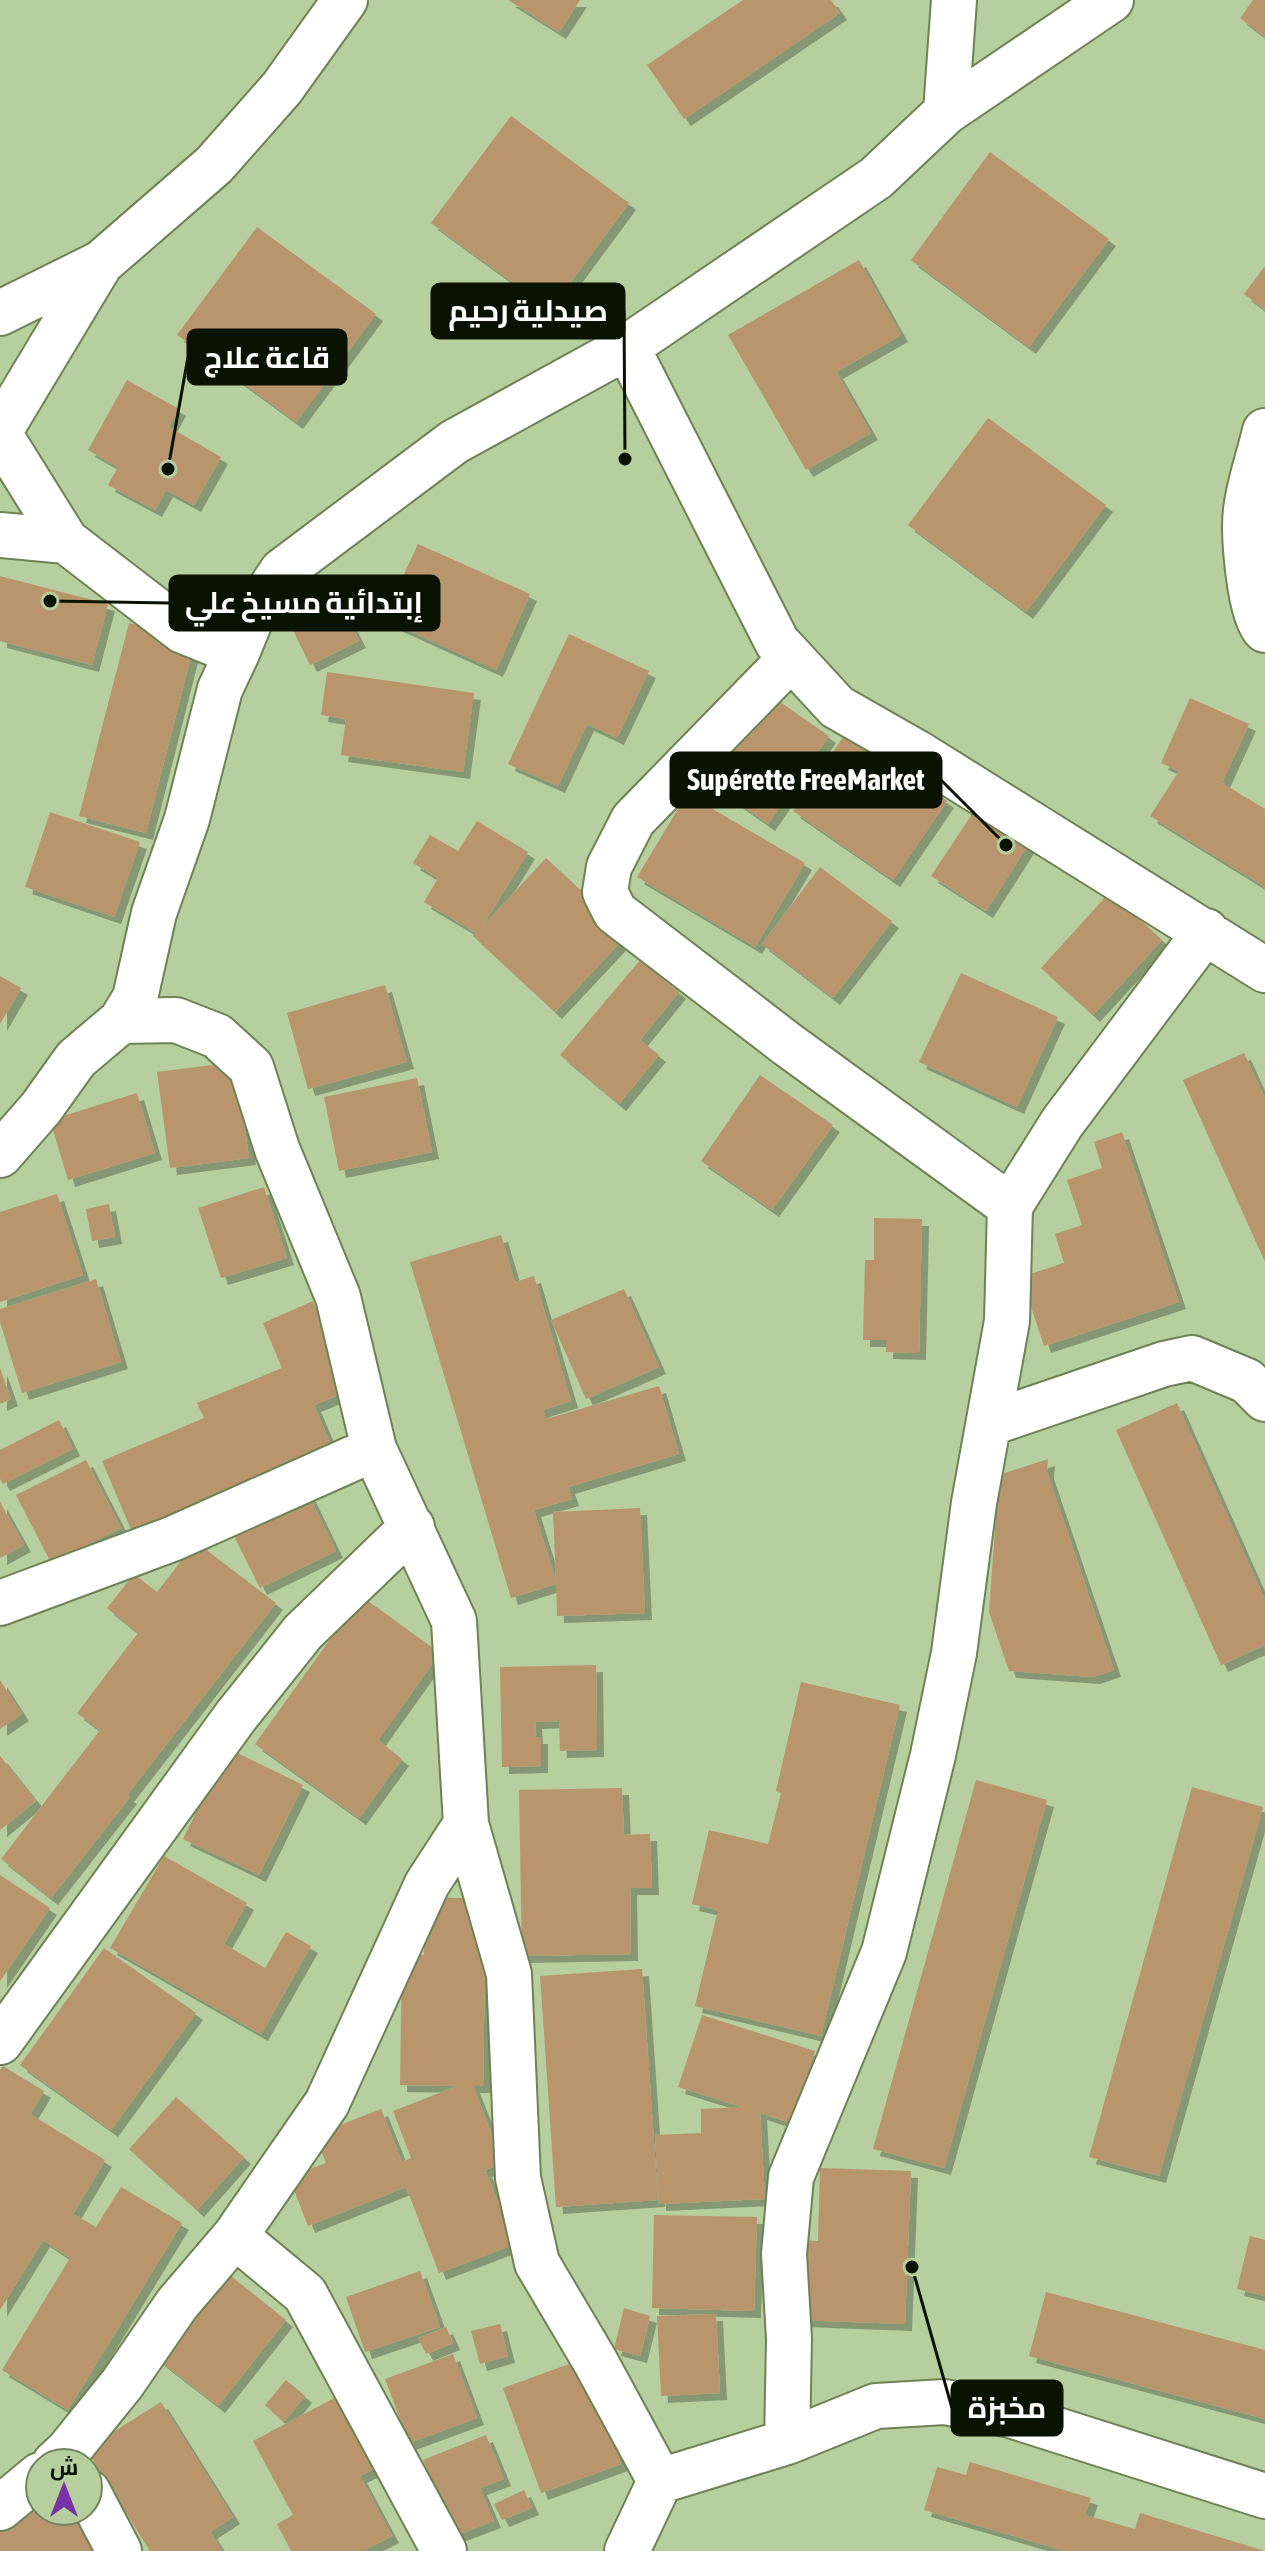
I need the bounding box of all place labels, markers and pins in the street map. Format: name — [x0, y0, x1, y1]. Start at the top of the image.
callout: صيدلية رحيم — [432, 284, 624, 338]
callout: قاعة علاج — [188, 330, 346, 384]
callout: إبتدائية مسيخ علي — [170, 576, 439, 630]
callout: Supérette FreeMarket — [671, 753, 941, 807]
callout: مخبزة — [952, 2381, 1062, 2435]

